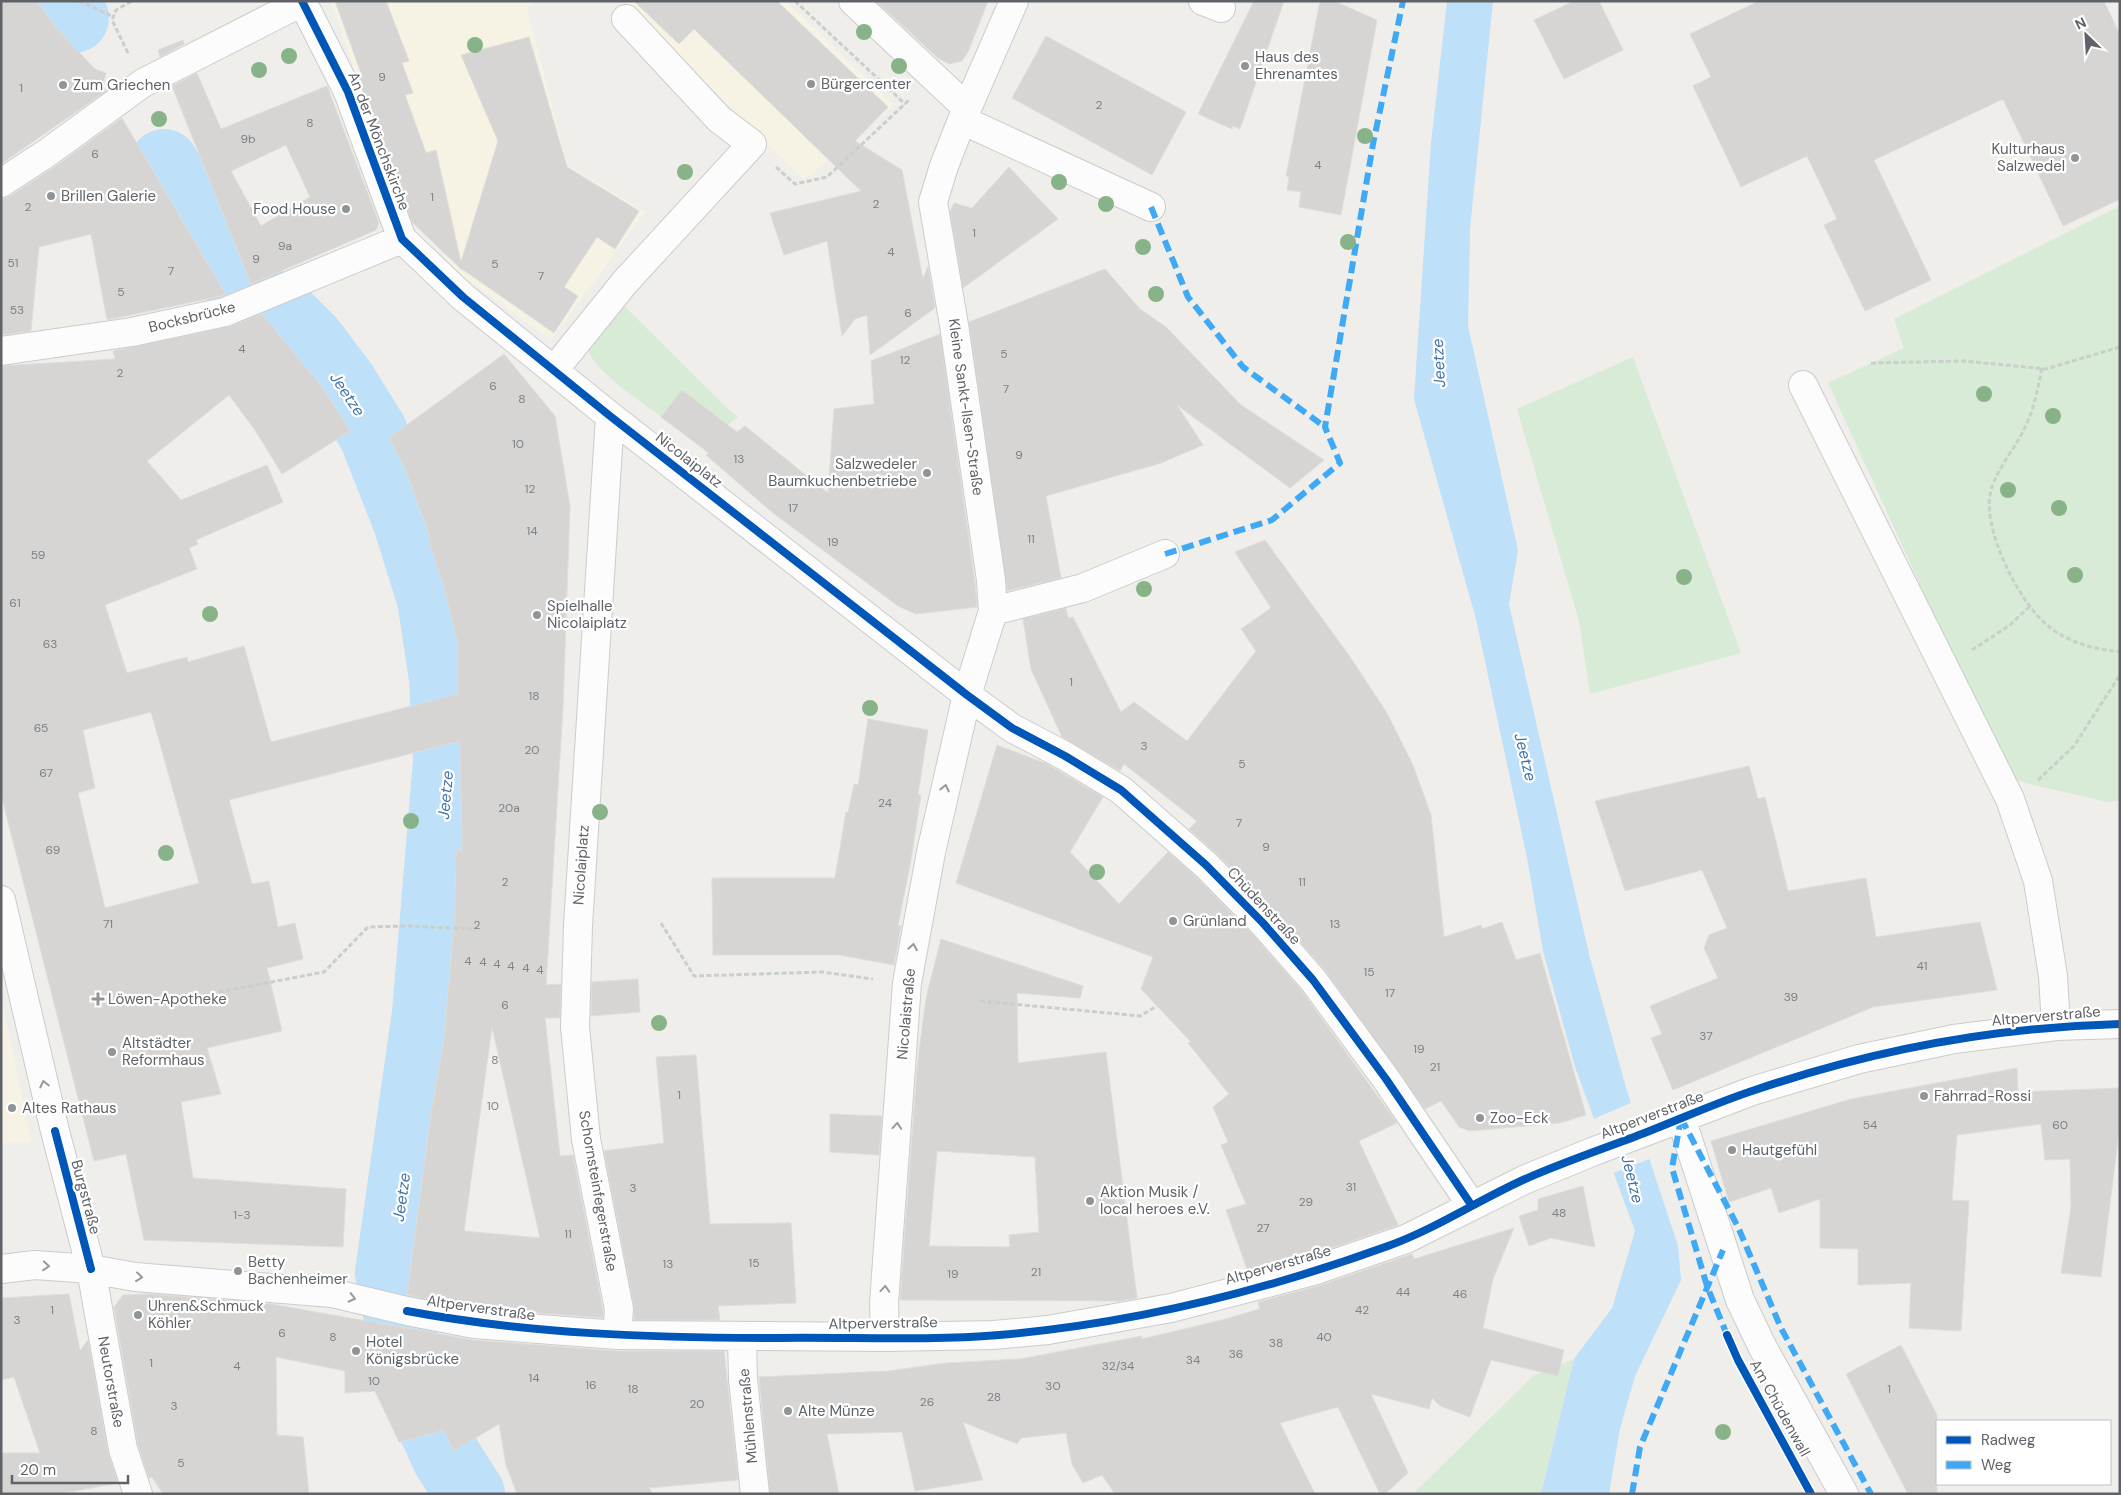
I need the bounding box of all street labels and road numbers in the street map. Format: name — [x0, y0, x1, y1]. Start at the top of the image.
street label: An der Mönchskirche — [343, 69, 415, 213]
street label: Bocksbrücke — [146, 297, 238, 337]
street label: Kleine Sankt-Ilsen-Straße — [944, 317, 988, 497]
street label: Nicolaiplatz — [651, 427, 727, 493]
street label: Nicolaiplatz — [568, 824, 594, 906]
street label: Chüdenstraße — [1223, 863, 1305, 949]
street label: Nicolaistraße — [892, 968, 920, 1060]
street label: Altperverstraße — [1991, 1001, 2101, 1031]
street label: Altperverstraße — [1597, 1086, 1707, 1144]
street label: Schornsteinfegerstraße — [574, 1109, 622, 1273]
street label: Burgstraße — [66, 1158, 106, 1236]
street label: Altperverstraße — [1223, 1240, 1333, 1290]
street label: Altperverstraße — [426, 1290, 536, 1326]
street label: Altperverstraße — [828, 1312, 938, 1334]
street label: Neutorstraße — [93, 1335, 129, 1429]
street label: Am Chüdenwall — [1745, 1356, 1815, 1460]
street label: Mühlenstraße — [734, 1368, 762, 1464]

